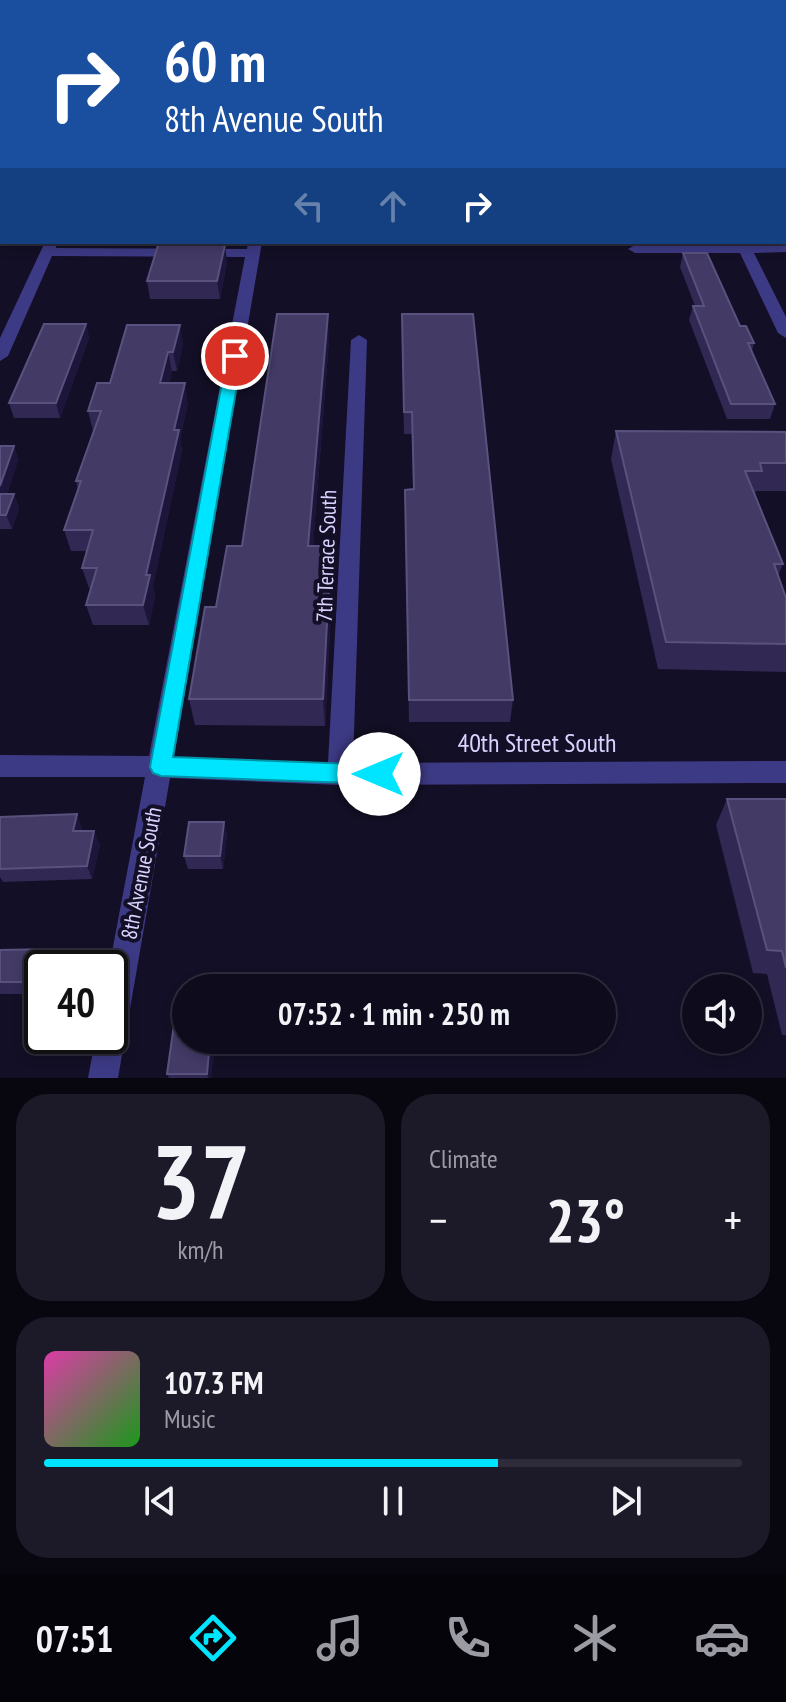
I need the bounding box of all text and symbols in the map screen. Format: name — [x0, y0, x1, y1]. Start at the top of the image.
text: 60 m — [164, 25, 266, 97]
icon: right — [32, 32, 136, 136]
text: 8th Avenue South — [164, 95, 384, 142]
icon: left — [287, 184, 331, 228]
icon: ahead — [371, 184, 415, 228]
icon: right — [455, 184, 499, 228]
pin — [201, 322, 269, 390]
icon: arrive — [213, 334, 257, 378]
street label: 7th Terrace South — [310, 489, 342, 623]
street label: 40th Street South — [457, 726, 617, 759]
position arrow — [337, 732, 421, 816]
street label: 8th Avenue South — [114, 804, 168, 942]
speed limit sign: 40 — [24, 950, 128, 1054]
map controls — [682, 974, 762, 1054]
button: sound — [682, 974, 762, 1054]
text: 07:52 · 1 min · 250 m — [278, 994, 510, 1033]
text: 37 — [151, 1113, 250, 1248]
text: Climate — [429, 1142, 498, 1175]
text: 23° — [546, 1181, 625, 1259]
text: − — [429, 1191, 447, 1248]
text: + — [724, 1191, 742, 1248]
text: km/h — [177, 1233, 224, 1266]
text: 107.3 FM — [164, 1363, 263, 1402]
text: Music — [164, 1402, 216, 1435]
icon: previous — [138, 1479, 182, 1523]
icon: pause — [371, 1479, 415, 1523]
icon: next — [604, 1479, 648, 1523]
icon: directions — [185, 1610, 241, 1666]
icon: music — [312, 1610, 368, 1666]
icon: phone — [440, 1610, 496, 1666]
icon: climate — [567, 1610, 623, 1666]
icon: car — [694, 1610, 750, 1666]
text: 07:51 — [36, 1615, 114, 1662]

